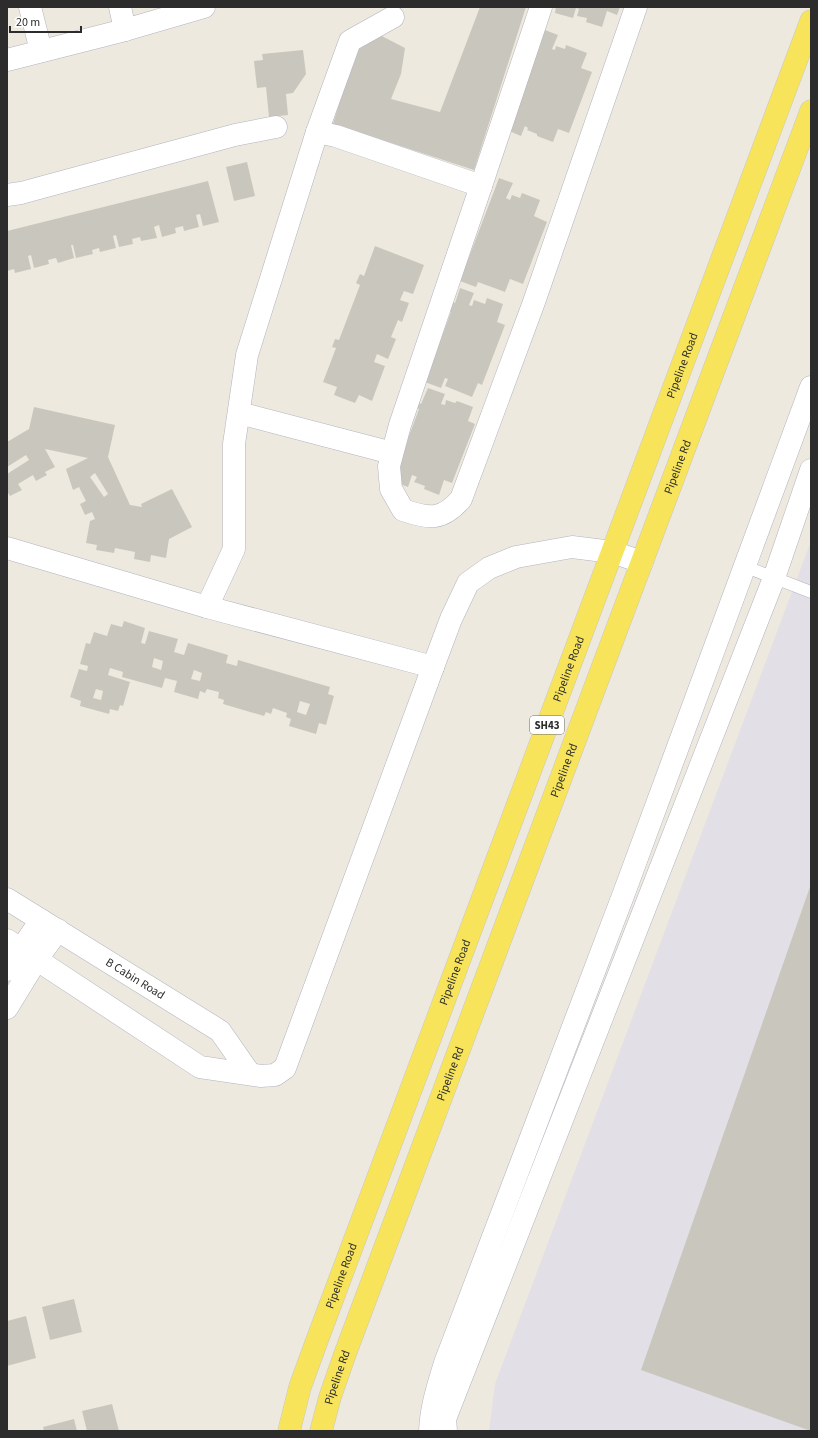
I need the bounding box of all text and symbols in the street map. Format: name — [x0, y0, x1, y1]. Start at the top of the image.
scale bar — [10, 8, 81, 34]
text: 20 m — [16, 14, 40, 31]
street label: Pipeline Road — [662, 330, 703, 401]
street label: Pipeline Rd — [660, 438, 696, 497]
street label: Pipeline Road — [549, 634, 589, 704]
road number: SH43 — [530, 716, 564, 734]
street label: Pipeline Rd — [546, 741, 582, 800]
street label: Pipeline Road — [435, 937, 475, 1008]
street label: B Cabin Road — [102, 954, 168, 1004]
street label: Pipeline Rd — [433, 1044, 468, 1103]
street label: Pipeline Road — [322, 1241, 362, 1311]
street label: Pipeline Rd — [320, 1348, 355, 1407]

